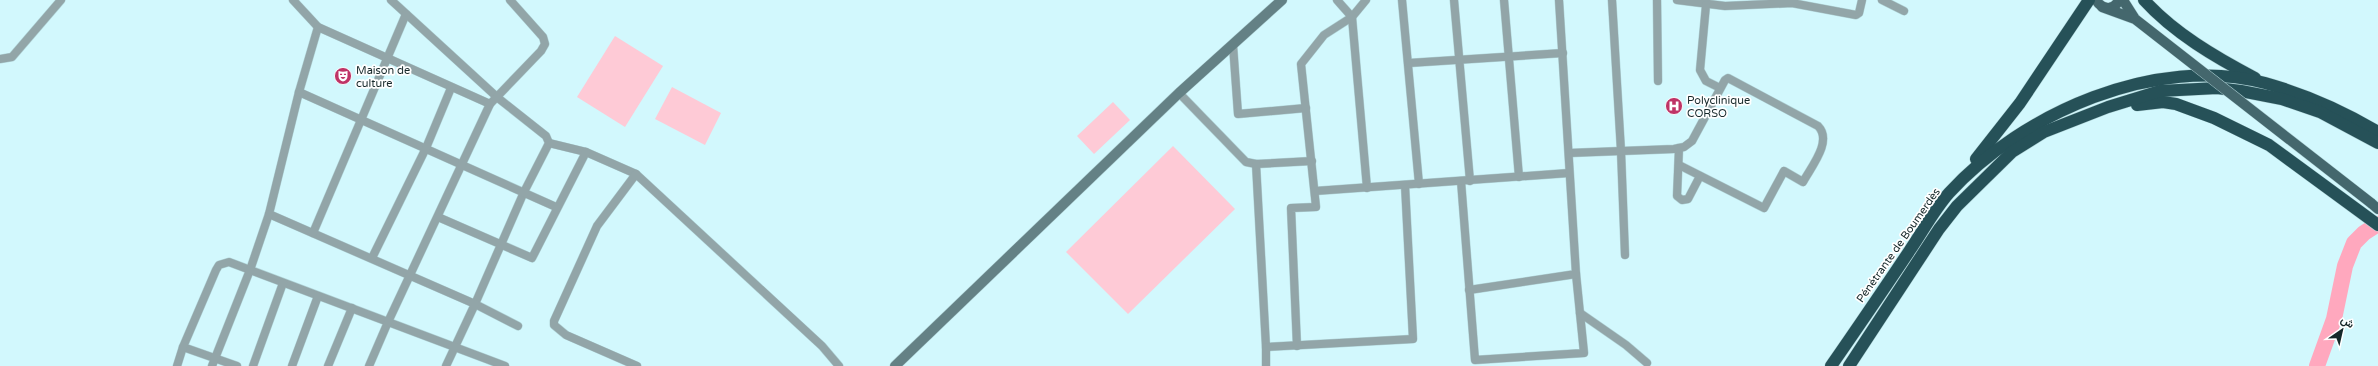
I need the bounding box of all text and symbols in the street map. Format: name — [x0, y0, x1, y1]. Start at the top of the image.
place label: Maison de culture — [356, 64, 410, 90]
theatre icon: Maison de culture — [333, 66, 353, 86]
place label: Polyclinique CORSO — [1687, 94, 1750, 120]
hospital icon: Polyclinique CORSO — [1664, 96, 1684, 116]
street label: Pénétrante de Boumerdès — [1854, 186, 1943, 305]
north arrow — [2322, 310, 2362, 350]
text: ش — [2338, 313, 2356, 331]

